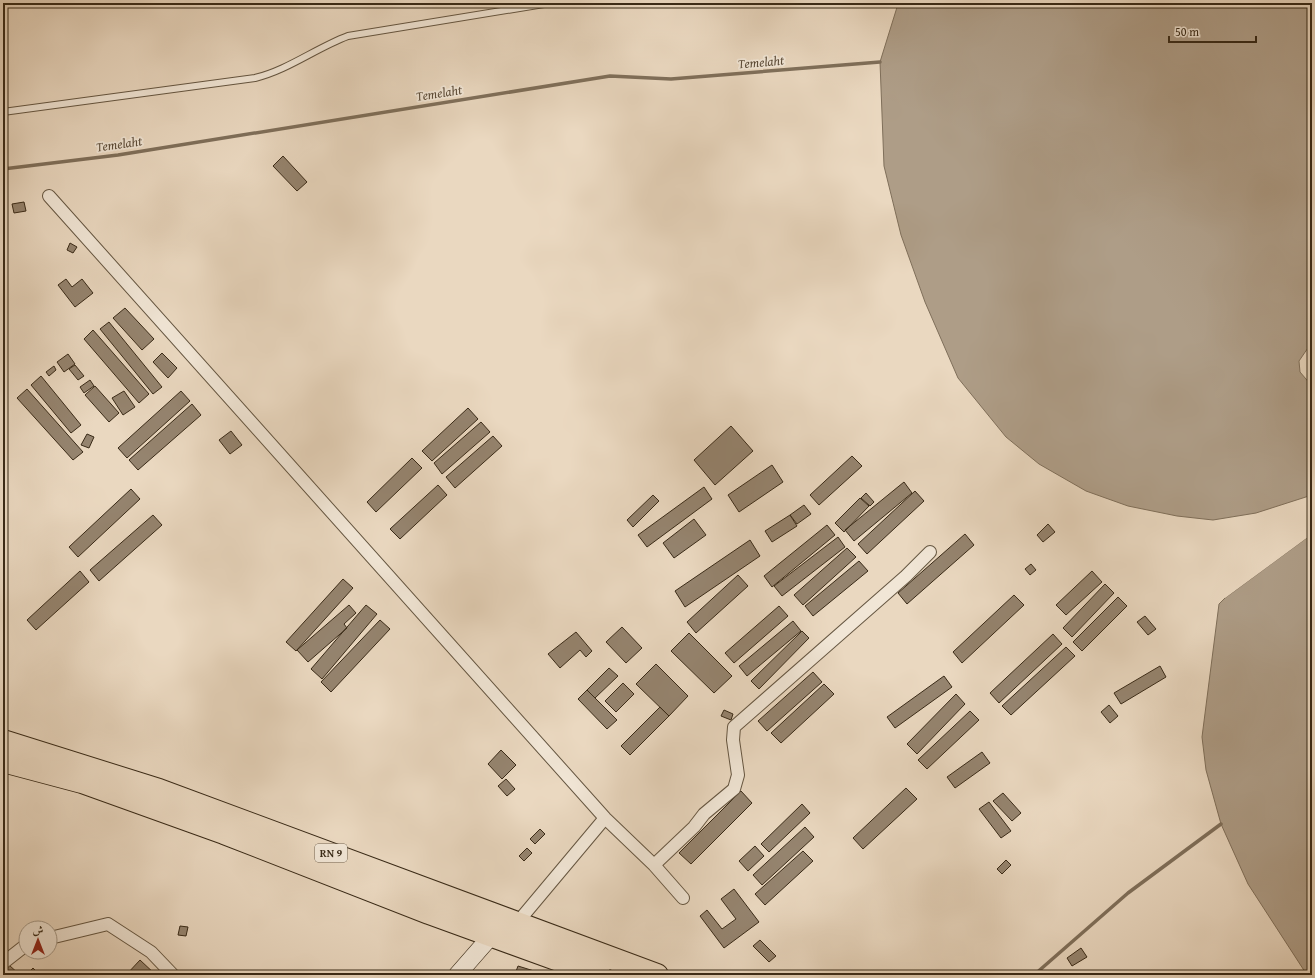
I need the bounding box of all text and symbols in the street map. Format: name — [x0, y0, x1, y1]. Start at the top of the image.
scale bar — [1169, 18, 1256, 44]
text: 50 m — [1175, 23, 1199, 40]
water label: Temelaht — [737, 50, 786, 73]
water label: Temelaht — [415, 80, 464, 106]
water label: Temelaht — [95, 131, 144, 157]
road number: RN 9 — [315, 844, 347, 862]
north arrow — [18, 920, 58, 960]
text: ش — [33, 922, 44, 938]

